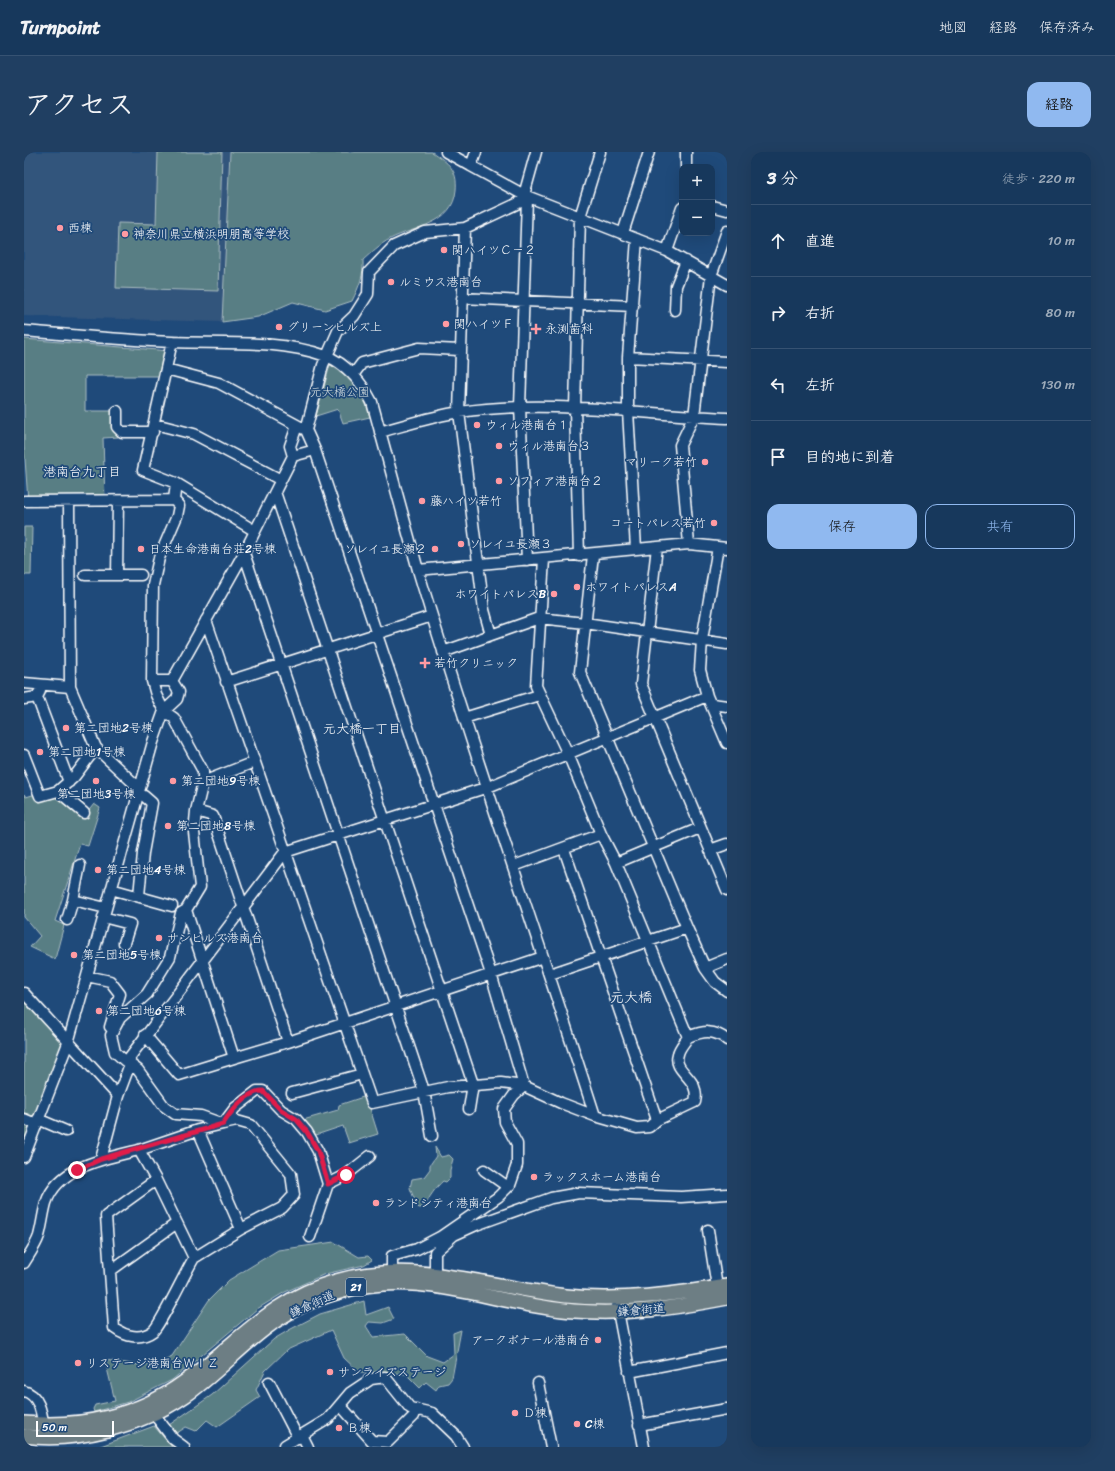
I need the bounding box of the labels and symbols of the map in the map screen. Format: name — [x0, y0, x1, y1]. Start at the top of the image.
place label: 西棟 — [68, 217, 92, 239]
marker: 西棟 — [55, 223, 65, 233]
place label: 神奈川県立横浜明朋高等学校 — [133, 223, 289, 245]
marker: 神奈川県立横浜明朋高等学校 — [120, 229, 130, 239]
place label: 関ハイツＣ－２ — [452, 239, 536, 261]
marker: 関ハイツＣ－２ — [439, 245, 449, 255]
place label: ルミウス港南台 — [399, 271, 482, 293]
marker: ルミウス港南台 — [386, 277, 396, 287]
place label: 関ハイツＦ — [454, 313, 514, 335]
place label: グリーンヒルズ上 — [287, 316, 382, 338]
place label: 永渕歯科 — [545, 318, 593, 340]
marker: 関ハイツＦ — [441, 319, 451, 329]
marker: グリーンヒルズ上 — [274, 322, 284, 332]
marker: 永渕歯科 — [530, 323, 542, 335]
park label: 元大橋公園 — [310, 381, 370, 403]
place label: ウィル港南台１ — [485, 414, 569, 436]
marker: ウィル港南台１ — [472, 420, 482, 430]
place label: ウィル港南台３ — [507, 435, 591, 457]
marker: ウィル港南台３ — [494, 441, 504, 451]
place label: マリーク若竹 — [625, 451, 697, 473]
marker: マリーク若竹 — [700, 457, 710, 467]
district label: 港南台九丁目 — [43, 460, 121, 483]
place label: ソフィア港南台２ — [507, 470, 603, 492]
marker: ソフィア港南台２ — [494, 476, 504, 486]
place label: 藤ハイツ若竹 — [430, 490, 502, 512]
marker: 藤ハイツ若竹 — [417, 496, 427, 506]
place label: コートパレス若竹 — [610, 512, 706, 534]
marker: コートパレス若竹 — [709, 518, 719, 528]
place label: ソレイユ長瀬３ — [469, 533, 552, 555]
place label: 日本生命港南台荘2号棟 — [149, 538, 276, 560]
place label: ソレイユ長瀬２ — [344, 538, 427, 560]
marker: ソレイユ長瀬３ — [456, 539, 466, 549]
marker: 日本生命港南台荘2号棟 — [136, 544, 146, 554]
marker: ソレイユ長瀬２ — [430, 544, 440, 554]
place label: ホワイトパレスA — [585, 576, 677, 598]
marker: ホワイトパレスA — [572, 582, 582, 592]
place label: ホワイトパレスB — [454, 583, 546, 605]
marker: ホワイトパレスB — [549, 589, 559, 599]
place label: 若竹クリニック — [434, 652, 518, 674]
marker: 若竹クリニック — [419, 657, 431, 669]
place label: 第二団地2号棟 — [74, 717, 153, 739]
district label: 元大橋一丁目 — [323, 717, 401, 740]
marker: 第二団地2号棟 — [61, 723, 71, 733]
place label: 第二団地1号棟 — [48, 741, 125, 763]
marker: 第二団地1号棟 — [35, 747, 45, 757]
place label: 第二団地9号棟 — [181, 770, 260, 792]
marker: 第二団地3号棟 — [91, 776, 101, 786]
marker: 第二団地9号棟 — [168, 776, 178, 786]
place label: 第二団地3号棟 — [57, 783, 135, 805]
place label: 第二団地8号棟 — [176, 815, 255, 837]
marker: 第二団地8号棟 — [163, 821, 173, 831]
place label: 第二団地4号棟 — [106, 859, 186, 881]
marker: 第二団地4号棟 — [93, 865, 103, 875]
place label: サンヒルズ港南台 — [167, 927, 263, 949]
marker: サンヒルズ港南台 — [154, 933, 164, 943]
place label: 第二団地5号棟 — [82, 944, 161, 966]
marker: 第二団地5号棟 — [69, 950, 79, 960]
district label: 元大橋 — [610, 985, 652, 1010]
place label: 第二団地6号棟 — [107, 1000, 186, 1022]
marker: 第二団地6号棟 — [94, 1006, 104, 1016]
route end — [68, 1161, 86, 1179]
route start — [337, 1166, 355, 1184]
place label: ラックスホーム港南台 — [542, 1166, 661, 1188]
marker: ラックスホーム港南台 — [529, 1172, 539, 1182]
place label: ランドシティ港南台 — [384, 1192, 492, 1214]
marker: ランドシティ港南台 — [371, 1198, 381, 1208]
road number: 21 — [346, 1278, 366, 1296]
street label: 鎌倉街道 — [286, 1284, 338, 1324]
street label: 鎌倉街道 — [616, 1297, 666, 1323]
place label: アークボナール港南台 — [471, 1329, 590, 1351]
marker: アークボナール港南台 — [593, 1335, 603, 1345]
place label: リステージ港南台ＷＩＺ — [86, 1352, 219, 1374]
marker: リステージ港南台ＷＩＺ — [73, 1358, 83, 1368]
place label: サンライズステージ — [338, 1361, 446, 1383]
marker: サンライズステージ — [325, 1367, 335, 1377]
place label: Ｄ棟 — [523, 1402, 547, 1424]
marker: Ｄ棟 — [510, 1408, 520, 1418]
place label: C棟 — [585, 1413, 605, 1435]
place label: Ｂ棟 — [347, 1417, 371, 1439]
scale bar — [36, 1419, 114, 1438]
marker: C棟 — [572, 1419, 582, 1429]
marker: Ｂ棟 — [334, 1423, 344, 1433]

